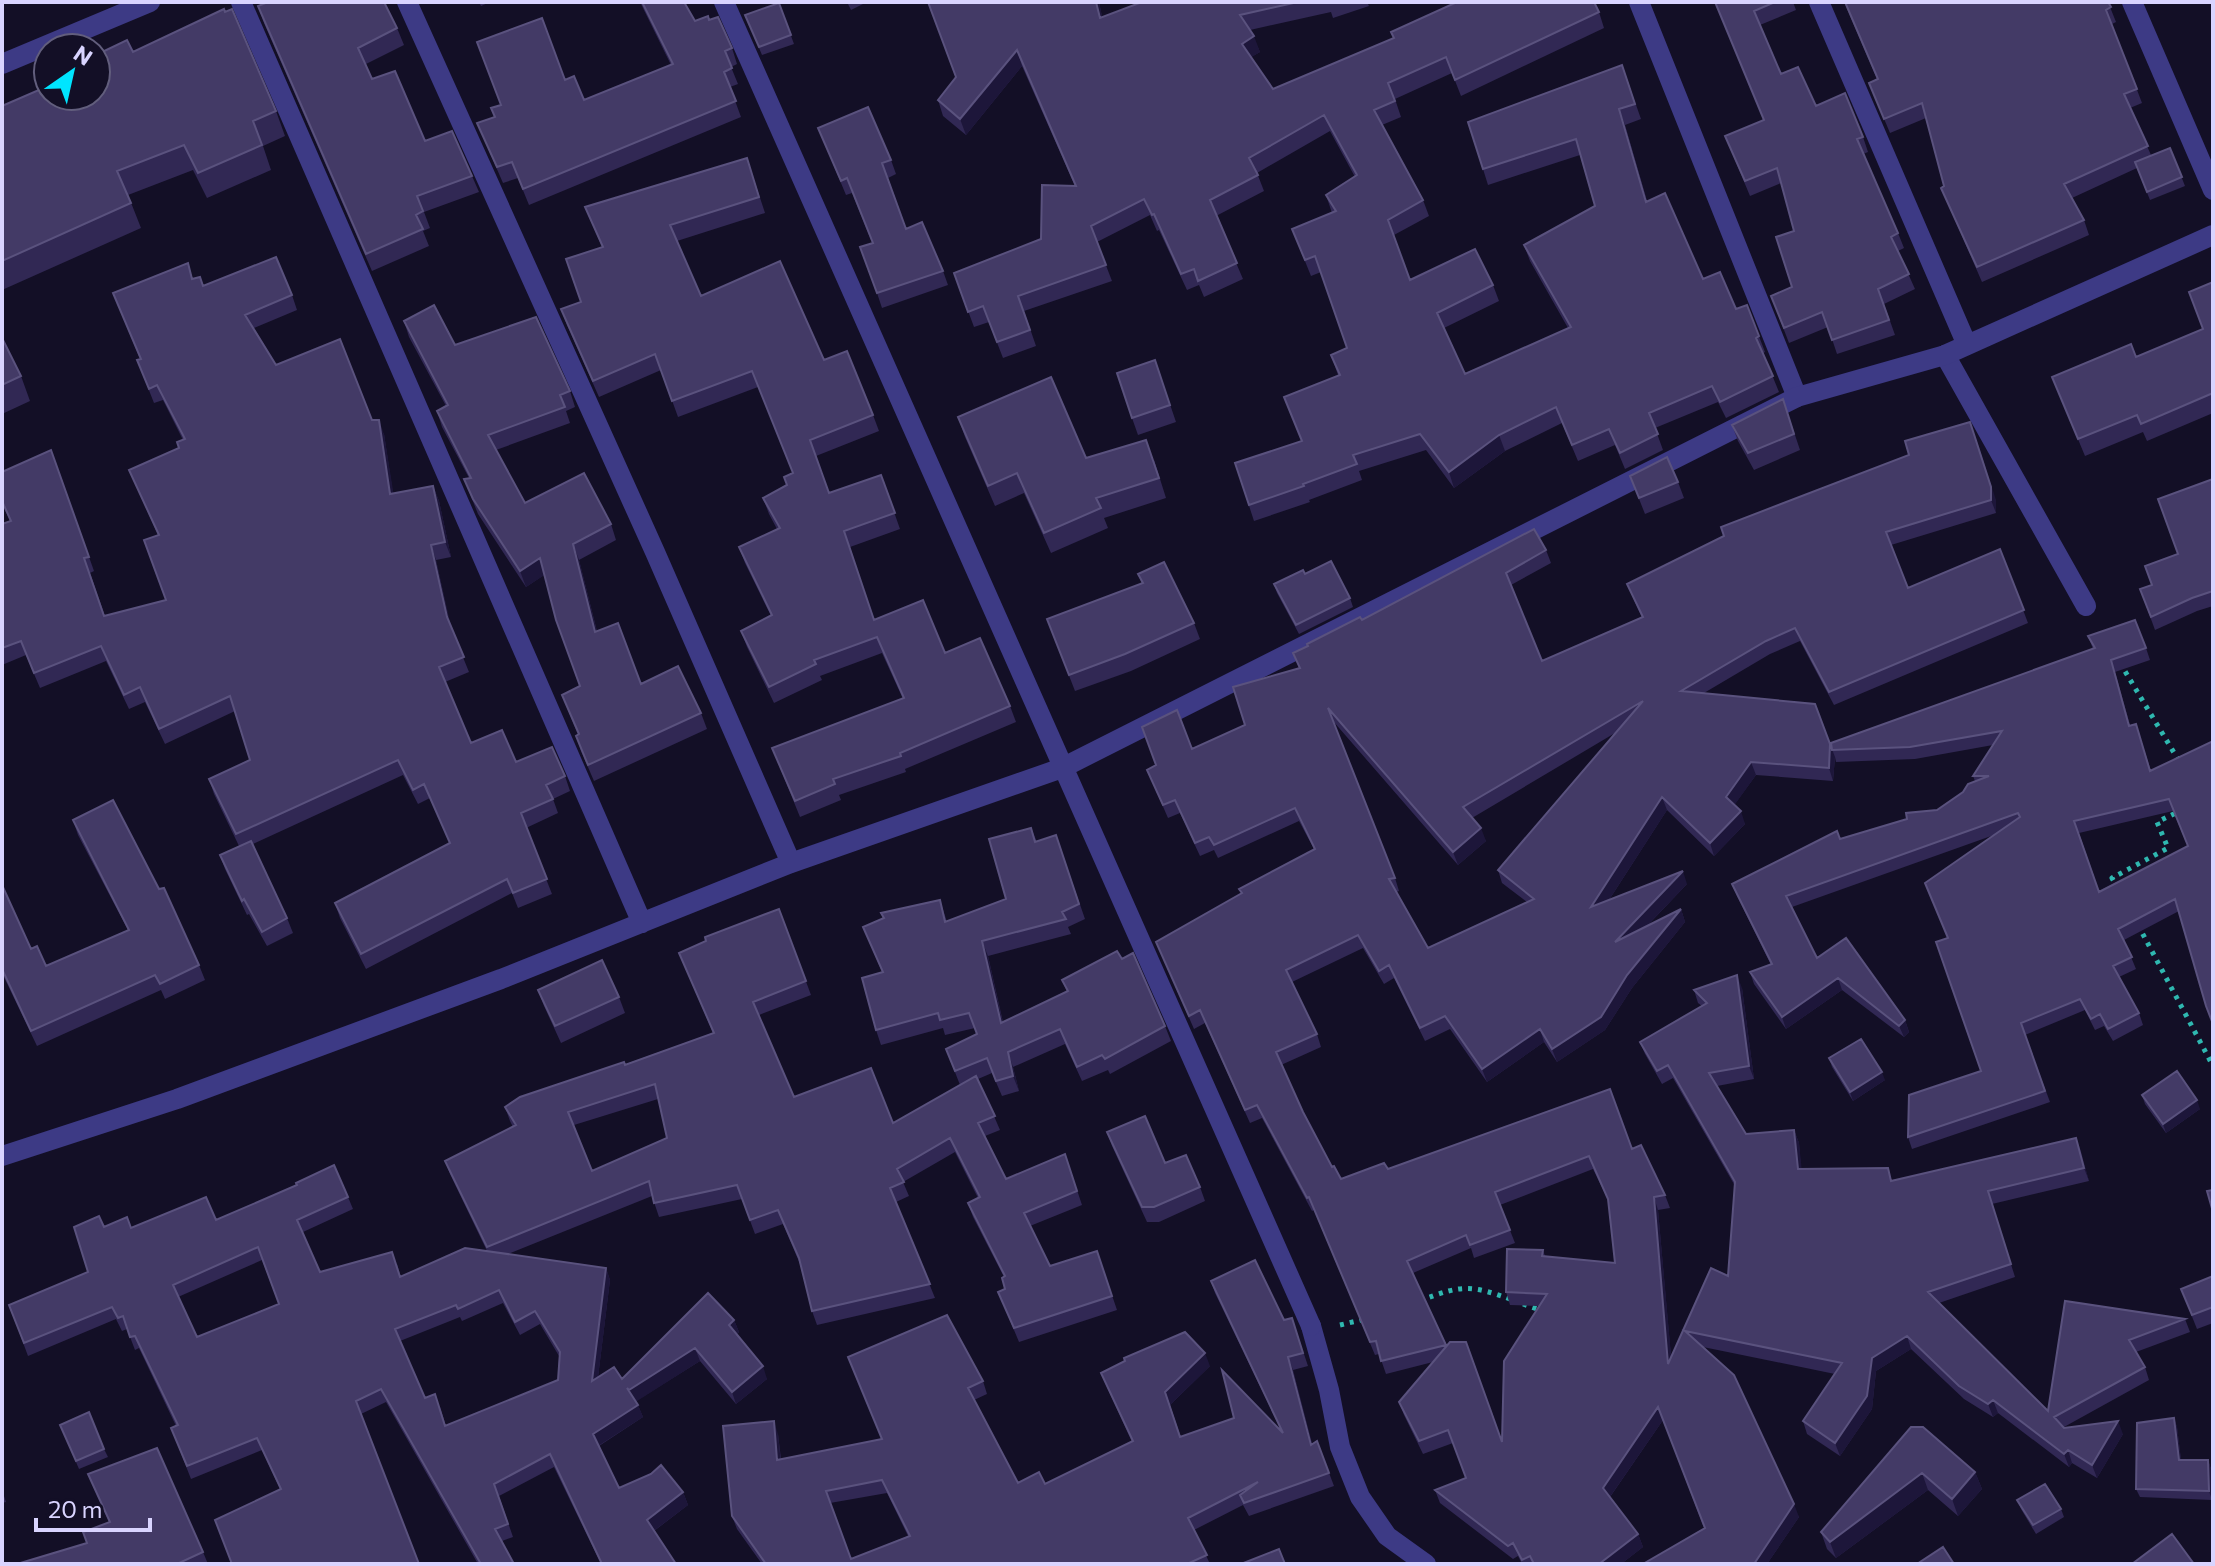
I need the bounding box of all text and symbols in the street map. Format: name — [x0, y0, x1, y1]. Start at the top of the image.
north arrow — [32, 32, 112, 112]
text: N — [69, 39, 98, 71]
scale bar — [36, 1482, 150, 1532]
text: 20 m — [48, 1494, 102, 1523]

